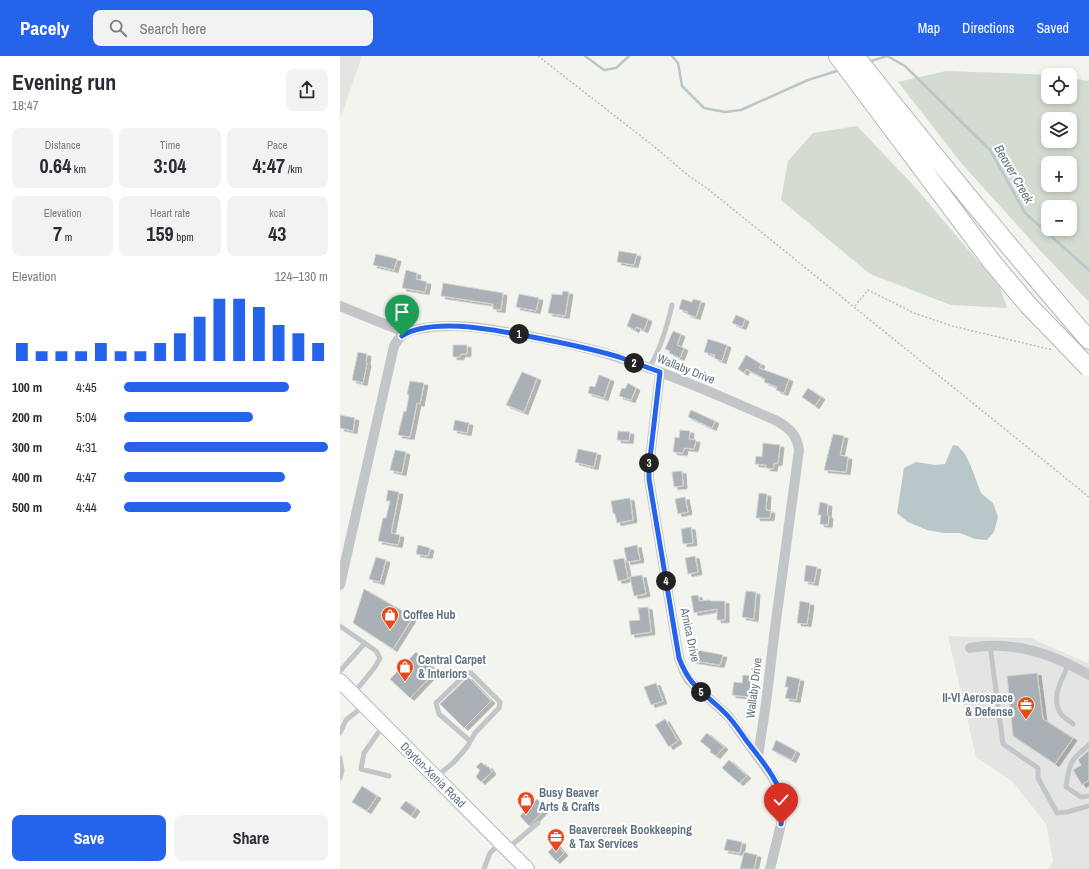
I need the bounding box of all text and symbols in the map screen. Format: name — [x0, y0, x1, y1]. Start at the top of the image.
search box — [93, 10, 373, 46]
text: Pacely — [20, 15, 69, 41]
icon: search — [107, 17, 129, 39]
text: Search here — [139, 18, 206, 39]
text: Map — [918, 19, 940, 37]
text: Directions — [962, 19, 1014, 37]
text: Saved — [1036, 19, 1069, 37]
text: Evening run — [12, 67, 116, 97]
map controls — [1041, 68, 1077, 236]
button: locate — [1041, 68, 1077, 104]
button: share — [286, 69, 328, 111]
text: 18:47 — [12, 97, 39, 114]
button: layers — [1041, 112, 1077, 148]
text: Distance — [45, 138, 80, 152]
text: Time — [160, 138, 180, 152]
text: Pace — [267, 138, 288, 152]
water label: Beaver Creek — [990, 142, 1038, 207]
text: 0.64 — [39, 152, 71, 179]
text: 3:04 — [154, 152, 186, 179]
text: 4:47 — [252, 152, 285, 179]
button: + — [1041, 156, 1077, 192]
text: km — [71, 162, 86, 176]
text: /km — [285, 162, 302, 176]
button: − — [1041, 200, 1077, 236]
text: Elevation — [44, 206, 81, 220]
text: Heart rate — [150, 206, 190, 220]
text: kcal — [269, 206, 285, 220]
text: 7 — [53, 220, 62, 247]
text: 159 — [146, 220, 174, 247]
text: 43 — [268, 220, 286, 247]
text: m — [62, 230, 72, 244]
text: bpm — [174, 230, 194, 244]
text: Elevation — [12, 268, 56, 285]
text: 124–130 m — [275, 268, 328, 285]
pin — [385, 295, 419, 336]
icon: arrive — [391, 301, 413, 323]
pin: 1 — [509, 324, 529, 344]
text: 1 — [516, 327, 522, 341]
street label: Wallaby Drive — [655, 350, 717, 388]
pin: 2 — [624, 353, 644, 373]
text: 2 — [631, 356, 637, 370]
text: 100 m — [12, 379, 42, 396]
text: 4:45 — [76, 379, 97, 396]
text: 200 m — [12, 409, 42, 426]
text: 5:04 — [76, 409, 97, 426]
text: 300 m — [12, 439, 42, 456]
text: 4:31 — [76, 439, 97, 456]
pin: 3 — [639, 453, 659, 473]
text: 3 — [646, 456, 652, 470]
text: 400 m — [12, 469, 42, 486]
text: 4:47 — [76, 469, 97, 486]
text: 500 m — [12, 499, 42, 516]
text: 4:44 — [76, 499, 97, 516]
pin: 4 — [656, 571, 676, 591]
text: 4 — [663, 574, 669, 588]
shop icon: Coffee Hub — [380, 605, 400, 630]
street label: Arnica Drive — [676, 606, 704, 663]
place label: Coffee Hub — [403, 607, 455, 623]
place label: Central Carpet & Interiors — [418, 652, 487, 682]
shop icon: Central Carpet & Interiors — [395, 657, 415, 682]
street label: Wallaby Drive — [742, 657, 766, 719]
pin: 5 — [691, 682, 711, 702]
text: 5 — [698, 685, 704, 699]
place label: II-VI Aerospace & Defense — [942, 690, 1014, 720]
office icon: II-VI Aerospace & Defense — [1016, 695, 1036, 720]
street label: Dayton-Xenia Road — [397, 739, 469, 811]
pin — [764, 783, 798, 824]
place label: Busy Beaver Arts & Crafts — [539, 785, 600, 815]
icon: check — [770, 789, 792, 811]
shop icon: Busy Beaver Arts & Crafts — [516, 790, 536, 815]
button: Save — [12, 815, 166, 861]
button: Share — [174, 815, 328, 861]
place label: Beavercreek Bookkeeping & Tax Services — [569, 822, 692, 852]
office icon: Beavercreek Bookkeeping & Tax Services — [546, 827, 566, 852]

